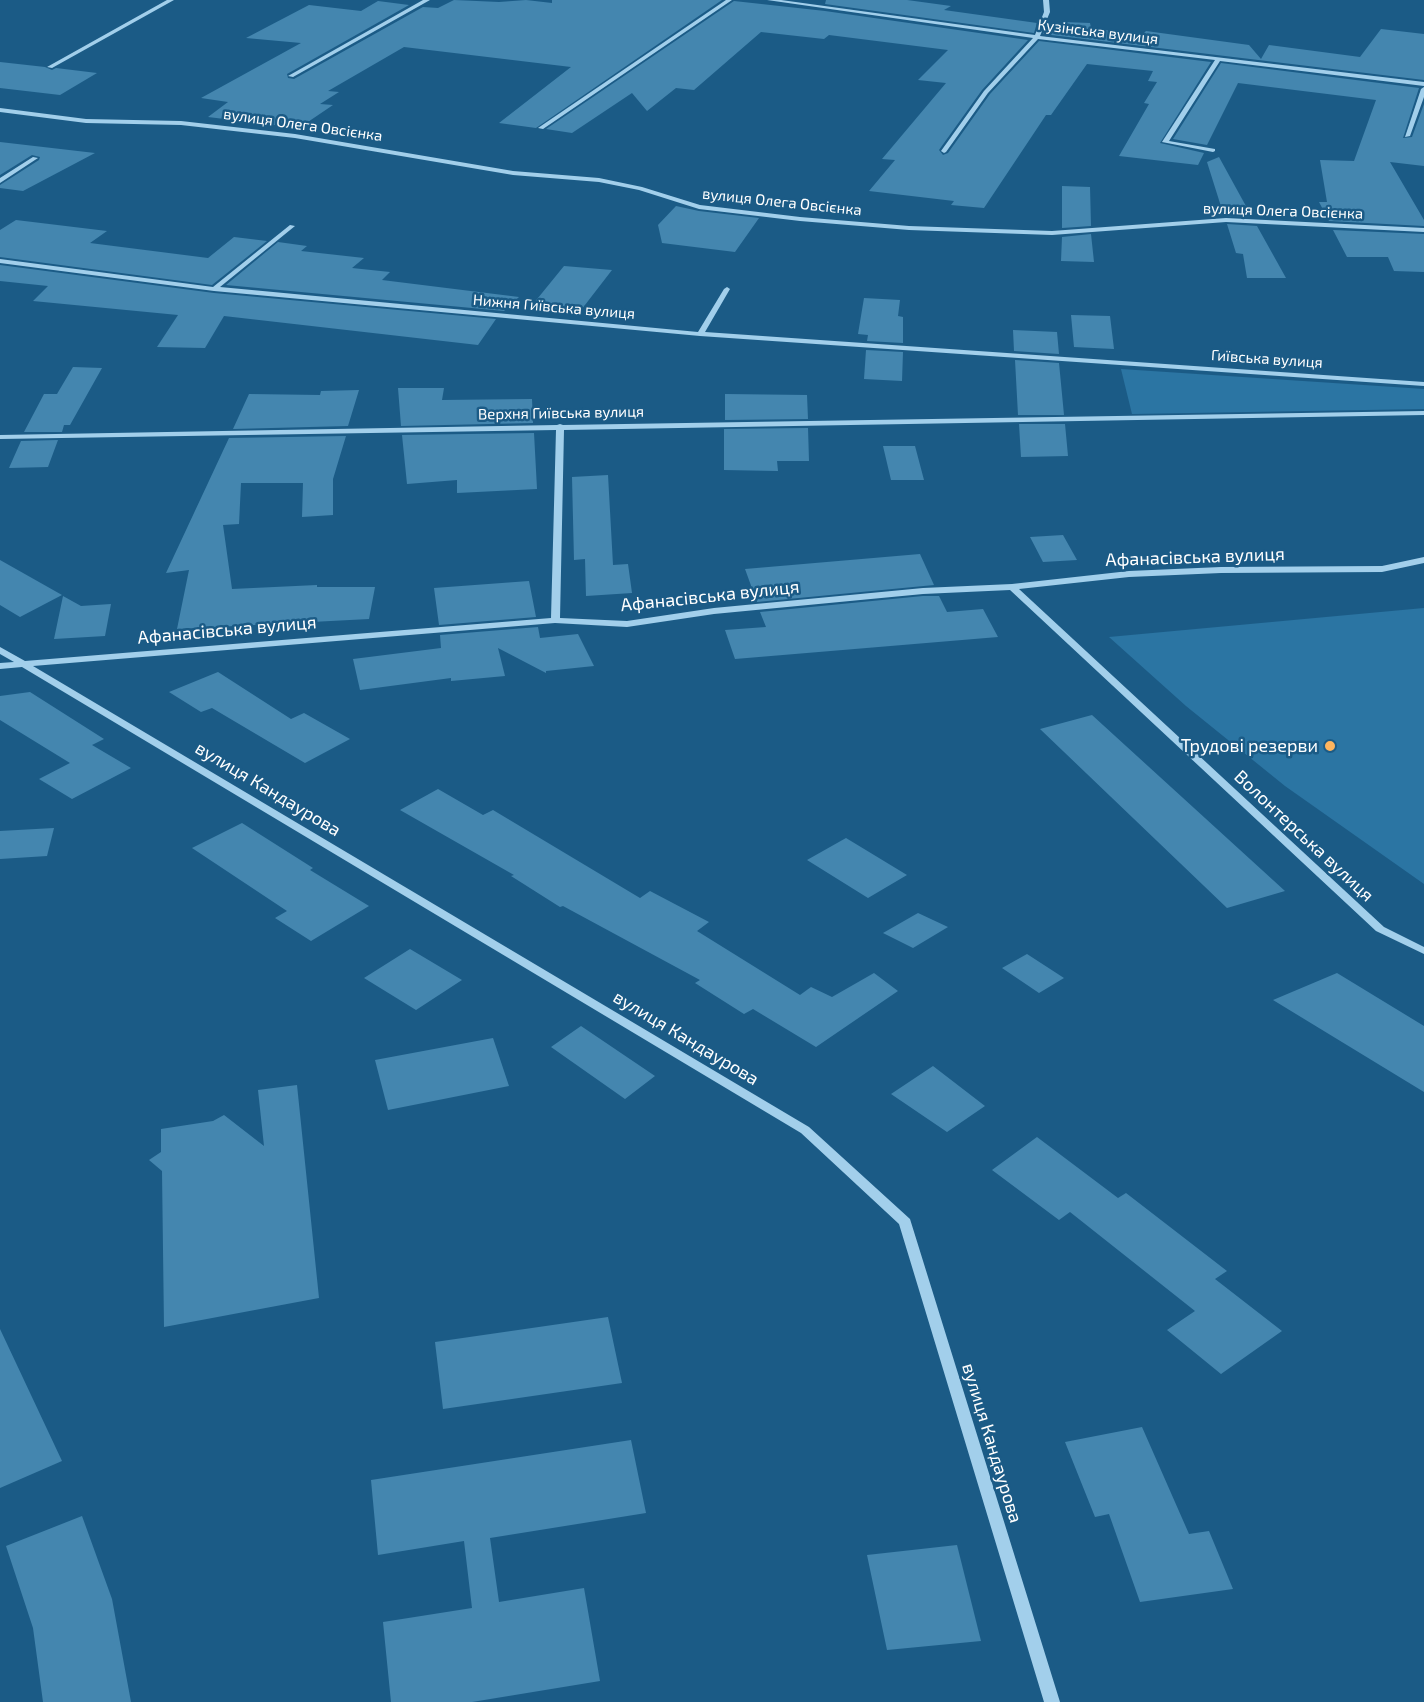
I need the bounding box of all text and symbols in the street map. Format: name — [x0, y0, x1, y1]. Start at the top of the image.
street label: Кузінська вулиця — [1037, 16, 1159, 48]
street label: вулиця Олега Овсієнка — [222, 105, 384, 145]
street label: вулиця Олега Овсієнка — [701, 185, 863, 219]
street label: вулиця Олега Овсієнка — [1203, 199, 1363, 223]
street label: Нижня Гиївська вулиця — [472, 291, 636, 323]
street label: Гиївська вулиця — [1211, 346, 1323, 372]
street label: Верхня Гиївська вулиця — [478, 403, 644, 423]
street label: Афанасівська вулиця — [1105, 543, 1285, 571]
street label: Афанасівська вулиця — [620, 576, 800, 616]
street label: Афанасівська вулиця — [137, 611, 317, 649]
place label: Трудові резерви — [1181, 735, 1318, 757]
street label: вулиця Кандаурова — [191, 737, 345, 841]
marker: Трудові резерви — [1323, 739, 1337, 753]
street label: Волонтерська вулиця — [1230, 766, 1378, 906]
street label: вулиця Кандаурова — [609, 986, 763, 1090]
street label: вулиця Кандаурова — [957, 1360, 1027, 1526]

